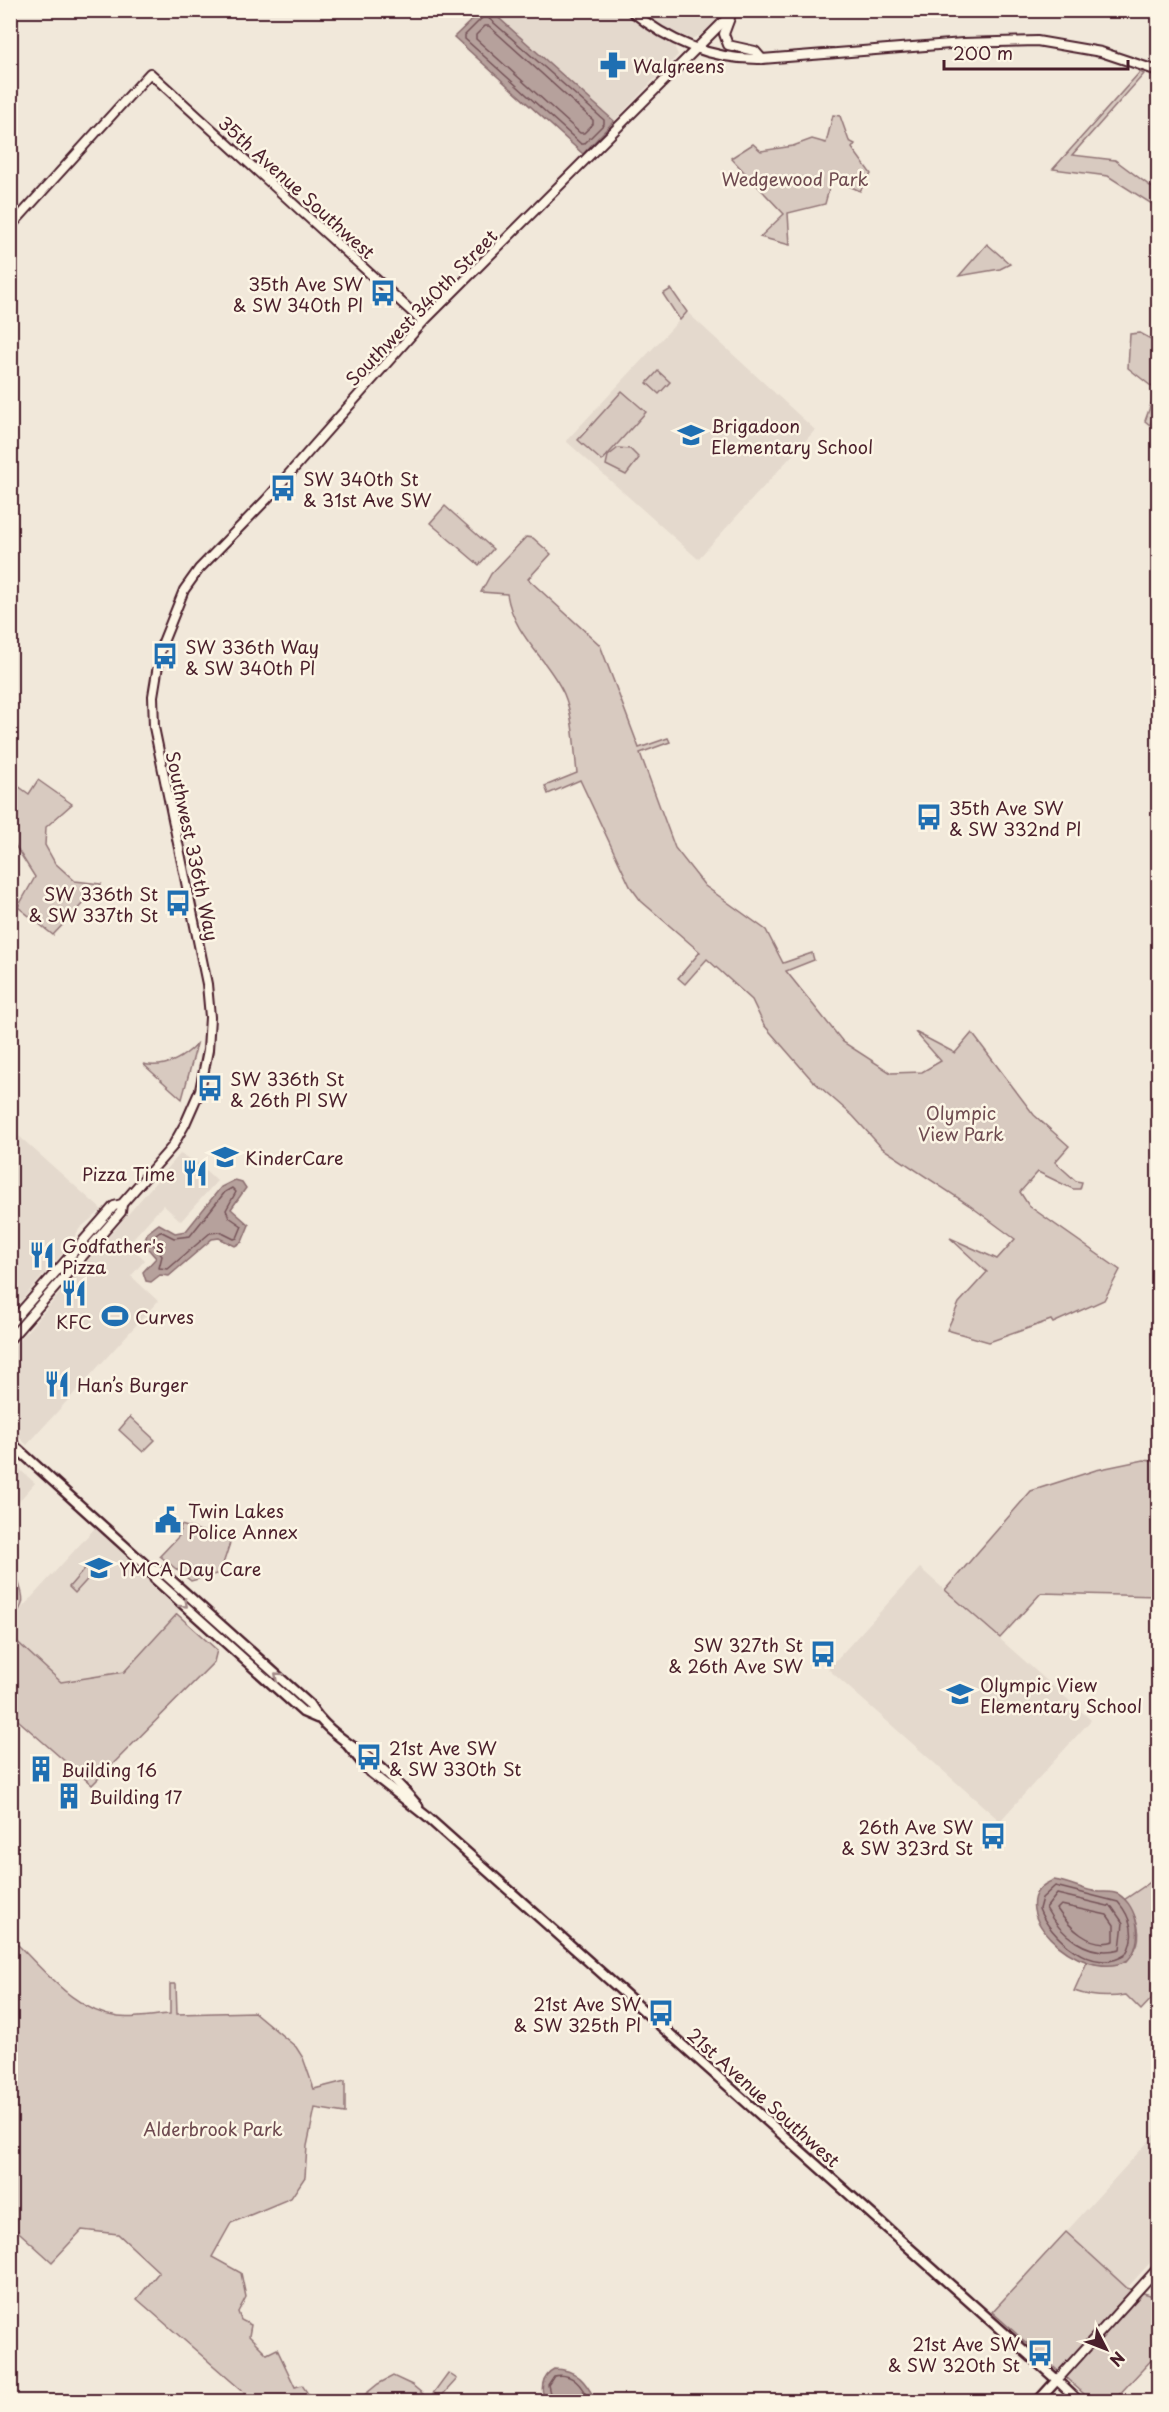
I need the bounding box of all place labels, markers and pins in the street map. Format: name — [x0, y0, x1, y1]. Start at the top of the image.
pharmacy icon: Walgreens — [598, 50, 628, 80]
place label: Walgreens — [633, 52, 724, 79]
place label: 35th Ave SW & SW 340th Pl — [233, 270, 363, 318]
bus stop icon: 35th Ave SW & SW 340th Pl — [368, 278, 398, 308]
place label: Brigadoon Elementary School — [711, 412, 873, 460]
school or university icon: Brigadoon Elementary School — [676, 420, 706, 450]
place label: SW 340th St & 31st Ave SW — [303, 465, 432, 513]
bus stop icon: SW 340th St & 31st Ave SW — [268, 473, 298, 503]
place label: SW 336th Way & SW 340th Pl — [185, 633, 319, 681]
bus stop icon: SW 336th Way & SW 340th Pl — [150, 641, 180, 671]
place label: 35th Ave SW & SW 332nd Pl — [949, 794, 1081, 842]
bus stop icon: 35th Ave SW & SW 332nd Pl — [914, 802, 944, 832]
place label: SW 336th St & SW 337th St — [28, 880, 158, 928]
bus stop icon: SW 336th St & SW 337th St — [163, 888, 193, 918]
place label: SW 336th St & 26th Pl SW — [230, 1065, 348, 1113]
bus stop icon: SW 336th St & 26th Pl SW — [195, 1073, 225, 1103]
school or university icon: KinderCare — [210, 1142, 240, 1172]
place label: KinderCare — [245, 1144, 344, 1171]
restaurant icon: Pizza Time — [180, 1158, 210, 1188]
place label: Pizza Time — [82, 1160, 175, 1187]
place label: Godfather's Pizza — [62, 1232, 164, 1280]
restaurant icon: Godfather's Pizza — [27, 1240, 57, 1270]
restaurant icon: KFC — [59, 1278, 89, 1308]
sports icon: Curves — [100, 1301, 130, 1331]
place label: Curves — [135, 1303, 194, 1330]
place label: KFC — [56, 1308, 92, 1335]
restaurant icon: Han’s Burger — [42, 1369, 72, 1399]
place label: Han’s Burger — [77, 1371, 189, 1398]
place label: Twin Lakes Police Annex — [188, 1497, 298, 1545]
public building icon: Twin Lakes Police Annex — [153, 1505, 183, 1535]
school or university icon: YMCA Day Care — [84, 1553, 114, 1583]
place label: YMCA Day Care — [119, 1555, 261, 1582]
place label: SW 327th St & 26th Ave SW — [668, 1631, 803, 1679]
bus stop icon: SW 327th St & 26th Ave SW — [808, 1639, 838, 1669]
place label: Olympic View Elementary School — [980, 1671, 1142, 1719]
school or university icon: Olympic View Elementary School — [945, 1679, 975, 1709]
place label: 21st Ave SW & SW 330th St — [389, 1734, 521, 1782]
bus stop icon: 21st Ave SW & SW 330th St — [354, 1742, 384, 1772]
building icon: Building 16 — [26, 1754, 56, 1784]
place label: Building 16 — [61, 1756, 157, 1783]
building icon: Building 17 — [54, 1781, 84, 1811]
place label: Building 17 — [89, 1783, 183, 1810]
place label: 26th Ave SW & SW 323rd St — [841, 1813, 973, 1861]
bus stop icon: 26th Ave SW & SW 323rd St — [978, 1821, 1008, 1851]
place label: 21st Ave SW & SW 325th Pl — [514, 1990, 641, 2038]
bus stop icon: 21st Ave SW & SW 325th Pl — [646, 1998, 676, 2028]
place label: 21st Ave SW & SW 320th St — [888, 2330, 1020, 2378]
bus stop icon: 21st Ave SW & SW 320th St — [1025, 2338, 1055, 2368]

